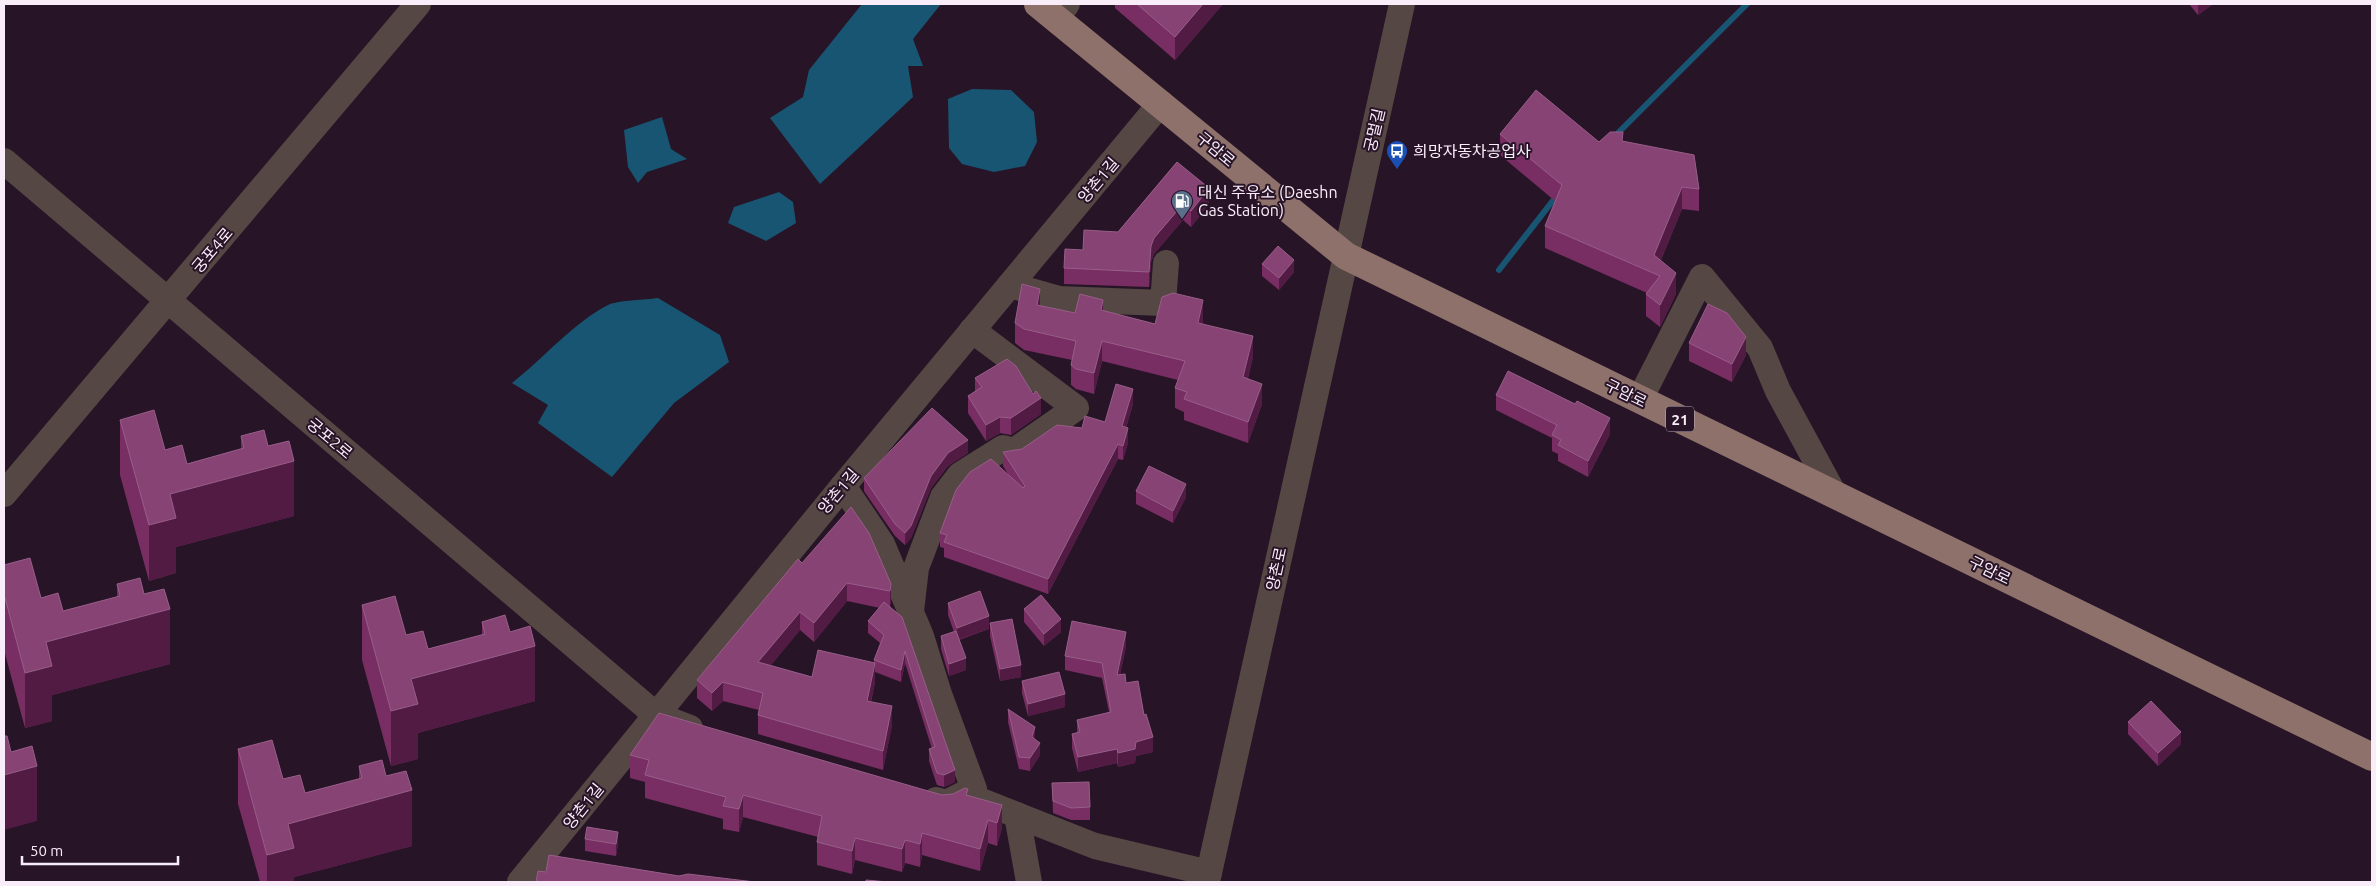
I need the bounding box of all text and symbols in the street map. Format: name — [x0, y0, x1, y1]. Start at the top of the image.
street label: 궁멀길 — [1360, 106, 1388, 154]
street label: 구암로 — [1193, 128, 1239, 170]
bus stop icon: 희망자동차공업사 — [1385, 139, 1409, 170]
place label: 희망자동차공업사 — [1413, 142, 1531, 160]
street label: 양촌1길 — [1074, 154, 1122, 206]
place label: 대신 주유소 (Daeshn Gas Station) — [1198, 183, 1338, 220]
fuel station icon: 대신 주유소 (Daeshn Gas Station) — [1170, 189, 1194, 220]
street label: 궁포4로 — [188, 224, 236, 276]
street label: 구암로 — [1602, 375, 1650, 411]
road number: 21 — [1666, 406, 1694, 432]
street label: 궁포2로 — [304, 414, 356, 462]
street label: 양촌1길 — [814, 465, 862, 517]
street label: 양촌로 — [1263, 545, 1289, 592]
street label: 구암로 — [1966, 552, 2014, 588]
street label: 양촌1길 — [559, 780, 607, 832]
scale bar — [22, 834, 179, 866]
text: 50 m — [30, 842, 63, 859]

